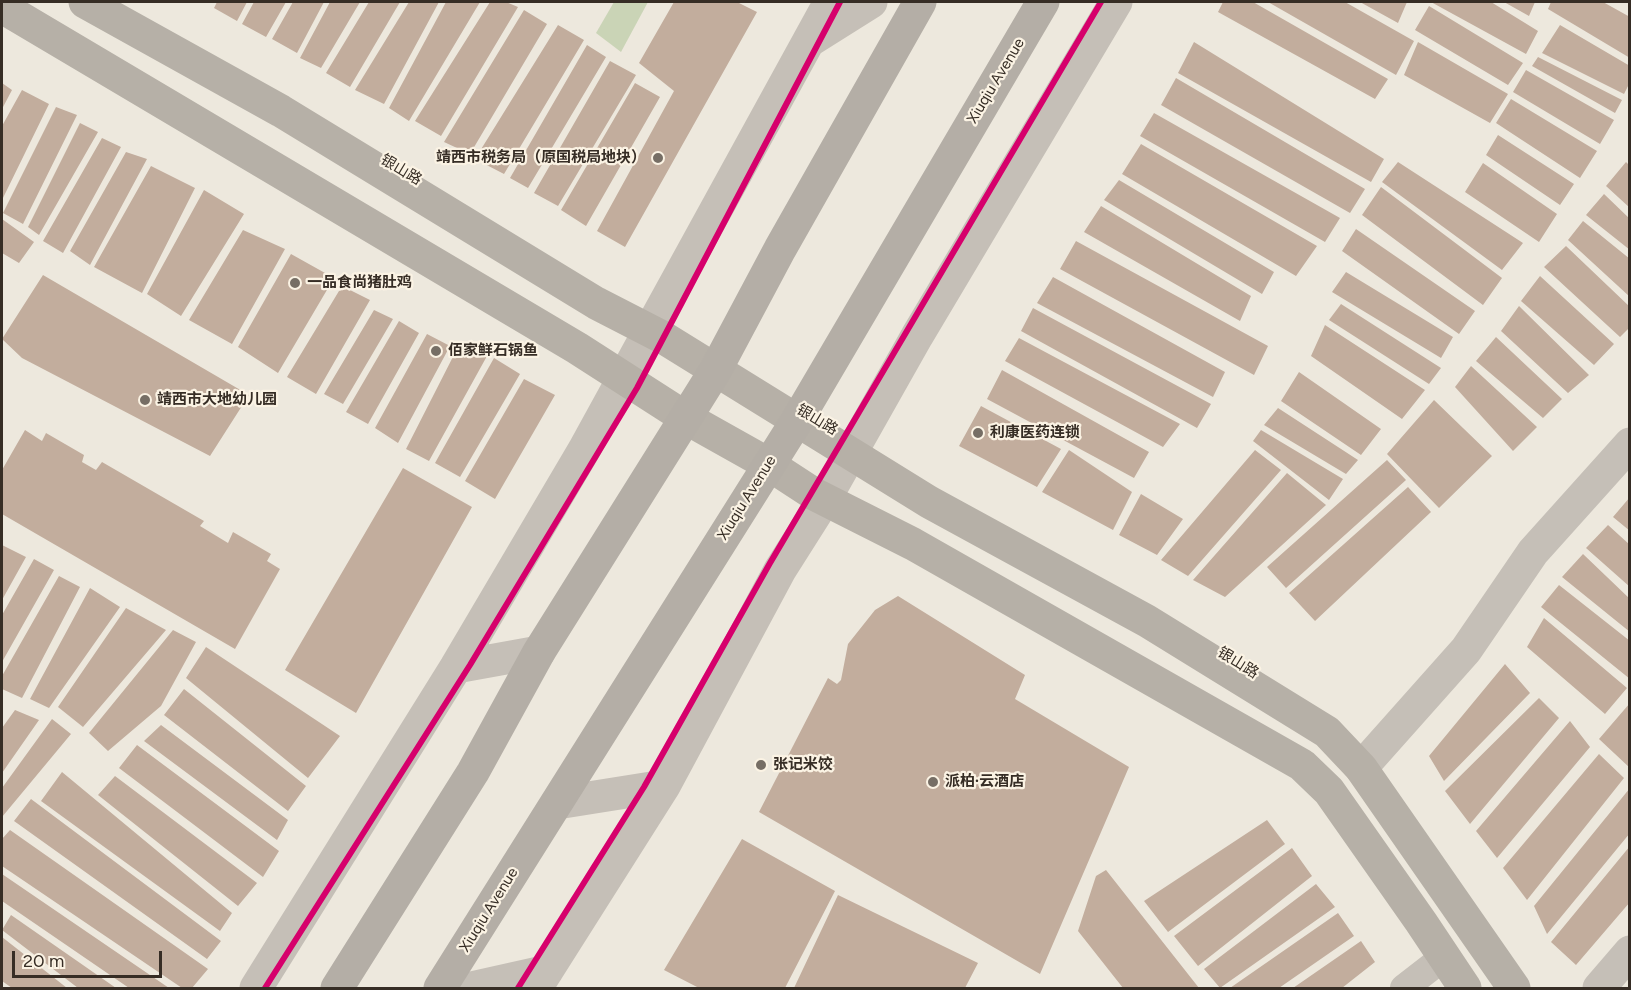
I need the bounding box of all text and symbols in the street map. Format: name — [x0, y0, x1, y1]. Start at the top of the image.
street label: Xiuqiu Avenue — [964, 35, 1028, 127]
place label: 靖西市税务局（原国税局地块） — [436, 149, 646, 167]
street label: 银山路 — [377, 151, 425, 189]
marker: 靖西市税务局（原国税局地块） — [651, 151, 665, 165]
place label: 一品食尚猪肚鸡 — [307, 274, 412, 292]
marker: 一品食尚猪肚鸡 — [288, 276, 302, 290]
place label: 佰家鲜石锅鱼 — [448, 342, 538, 360]
marker: 佰家鲜石锅鱼 — [429, 344, 443, 358]
place label: 靖西市大地幼儿园 — [157, 391, 277, 409]
marker: 靖西市大地幼儿园 — [138, 393, 152, 407]
street label: 银山路 — [793, 401, 841, 439]
place label: 利康医药连锁 — [990, 424, 1080, 442]
marker: 利康医药连锁 — [971, 426, 985, 440]
street label: Xiuqiu Avenue — [714, 453, 780, 543]
street label: 银山路 — [1214, 643, 1262, 683]
place label: 张记米饺 — [773, 756, 833, 774]
marker: 张记米饺 — [754, 758, 768, 772]
place label: 派柏·云酒店 — [945, 773, 1024, 791]
marker: 派柏·云酒店 — [926, 775, 940, 789]
street label: Xiuqiu Avenue — [456, 865, 522, 955]
scale bar — [15, 939, 165, 977]
text: 20 m — [23, 950, 64, 972]

